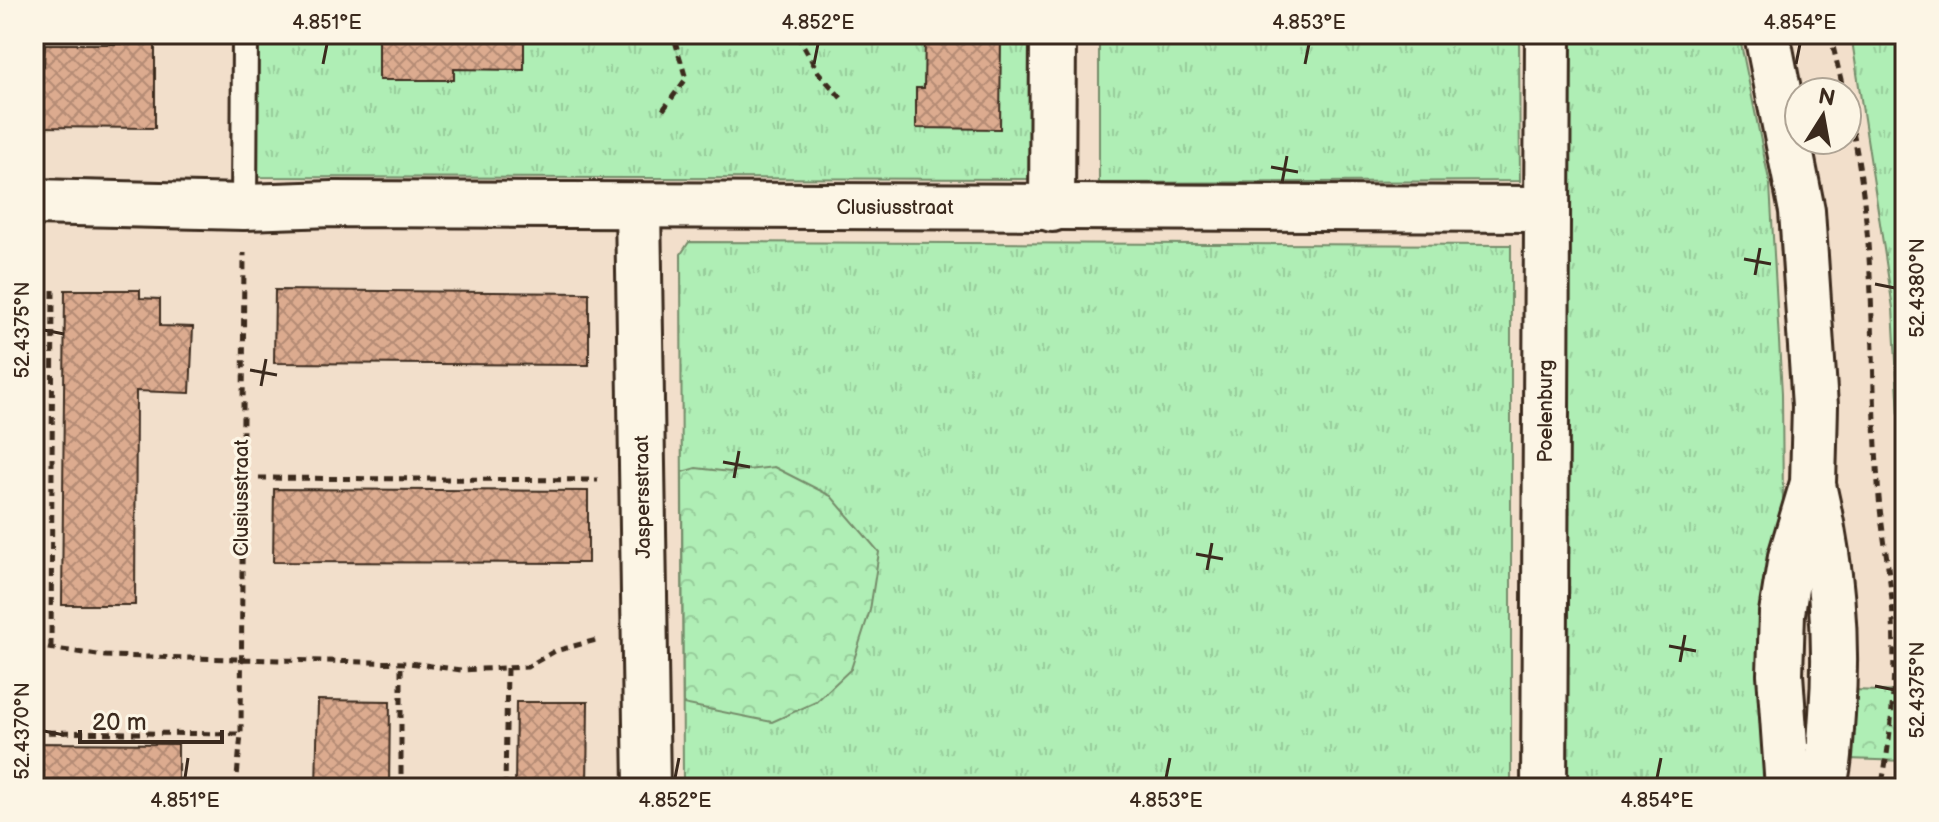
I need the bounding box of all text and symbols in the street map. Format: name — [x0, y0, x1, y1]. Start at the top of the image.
text: 4.851°E — [292, 11, 362, 35]
text: 4.852°E — [782, 11, 854, 35]
text: 4.853°E — [1272, 11, 1346, 35]
text: 4.854°E — [1763, 11, 1837, 35]
north arrow — [1783, 76, 1863, 156]
text: N — [1816, 83, 1837, 113]
street label: Clusiusstraat — [836, 196, 954, 220]
text: 52.4380°N — [1906, 238, 1930, 338]
text: 52.4375°N — [11, 282, 35, 378]
street label: Poelenburg — [1534, 359, 1558, 463]
street label: Jaspersstraat — [630, 435, 656, 559]
street label: Clusiusstraat — [230, 439, 254, 557]
text: 52.4375°N — [1906, 642, 1930, 738]
text: 52.4370°N — [11, 682, 35, 780]
scale bar — [80, 694, 222, 744]
text: 20 m — [92, 708, 147, 737]
text: 4.851°E — [150, 789, 220, 813]
text: 4.852°E — [639, 789, 711, 813]
text: 4.853°E — [1129, 789, 1203, 813]
text: 4.854°E — [1620, 789, 1694, 813]

